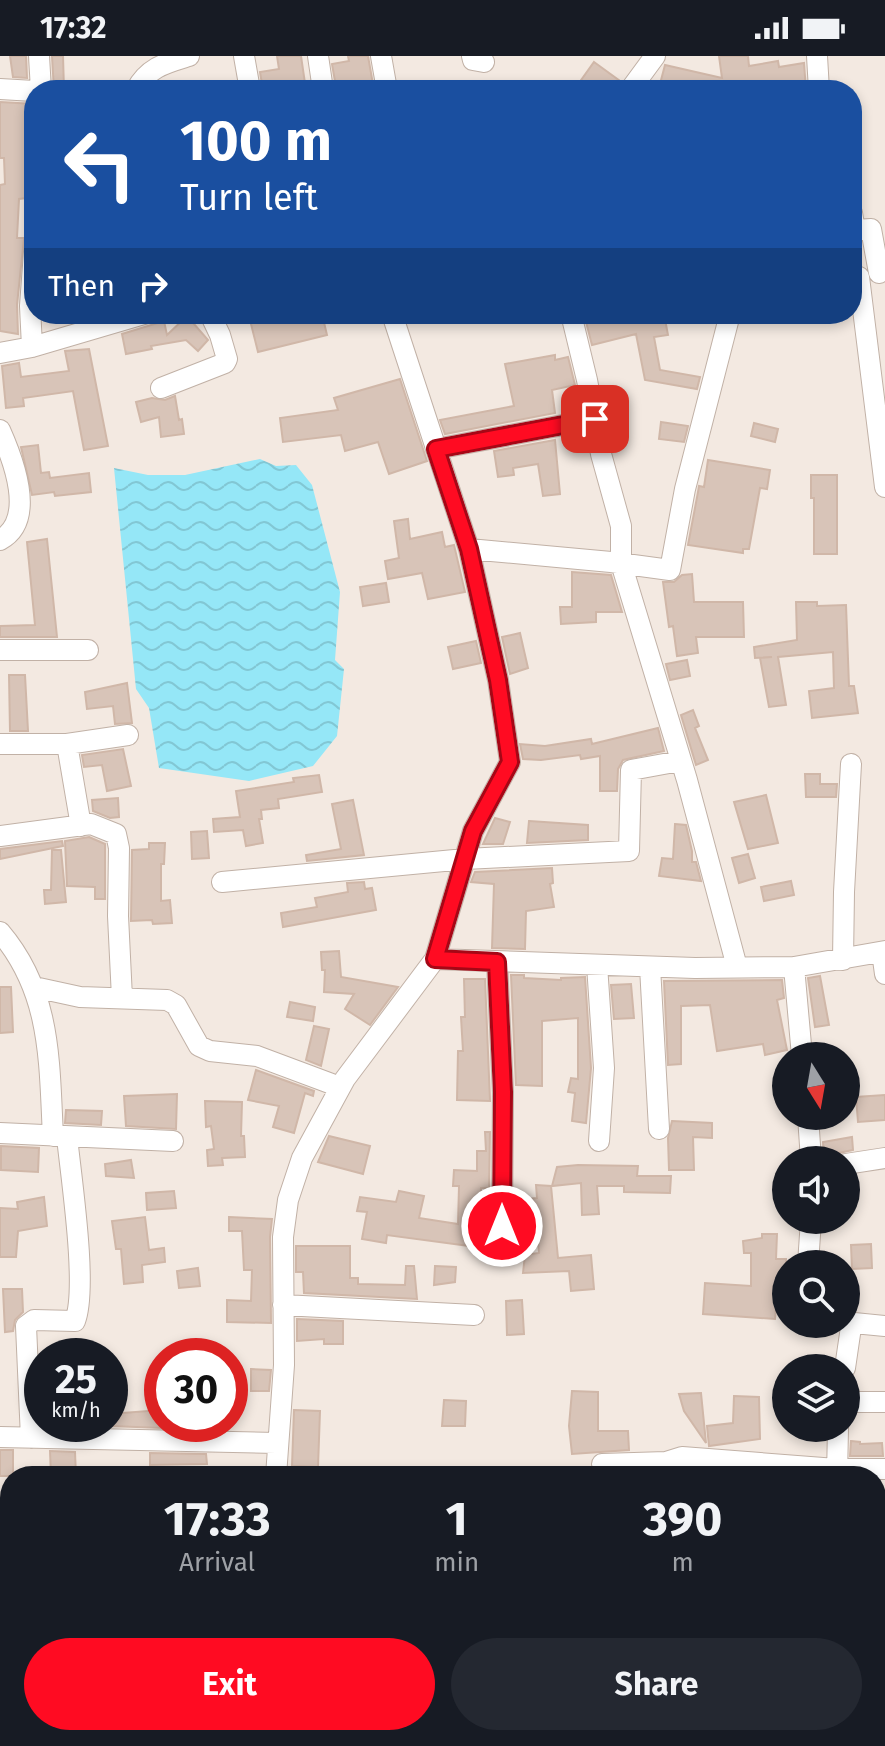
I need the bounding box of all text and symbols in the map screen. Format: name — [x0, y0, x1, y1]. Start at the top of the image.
text: 17:32 — [40, 10, 106, 46]
text: 100 m — [180, 108, 332, 175]
icon: left — [48, 112, 152, 216]
text: Turn left — [180, 176, 318, 220]
icon: right — [131, 264, 175, 308]
text: Then — [48, 268, 115, 304]
pin — [561, 385, 629, 453]
icon: arrive — [573, 397, 617, 441]
north arrow — [772, 1042, 860, 1130]
map controls — [772, 1042, 860, 1442]
button: sound — [772, 1146, 860, 1234]
position arrow — [460, 1184, 544, 1268]
button: search — [772, 1250, 860, 1338]
speed limit sign: 30 — [144, 1338, 248, 1442]
button: layers — [772, 1354, 860, 1442]
text: 25 — [55, 1356, 97, 1404]
text: km/h — [51, 1398, 101, 1422]
text: 17:33 — [164, 1490, 271, 1548]
text: 1 — [446, 1490, 468, 1548]
text: 390 — [643, 1490, 722, 1548]
text: Arrival — [179, 1547, 255, 1578]
text: min — [434, 1547, 479, 1578]
text: m — [671, 1547, 694, 1578]
button: Exit — [24, 1638, 435, 1730]
button: Share — [451, 1638, 862, 1730]

